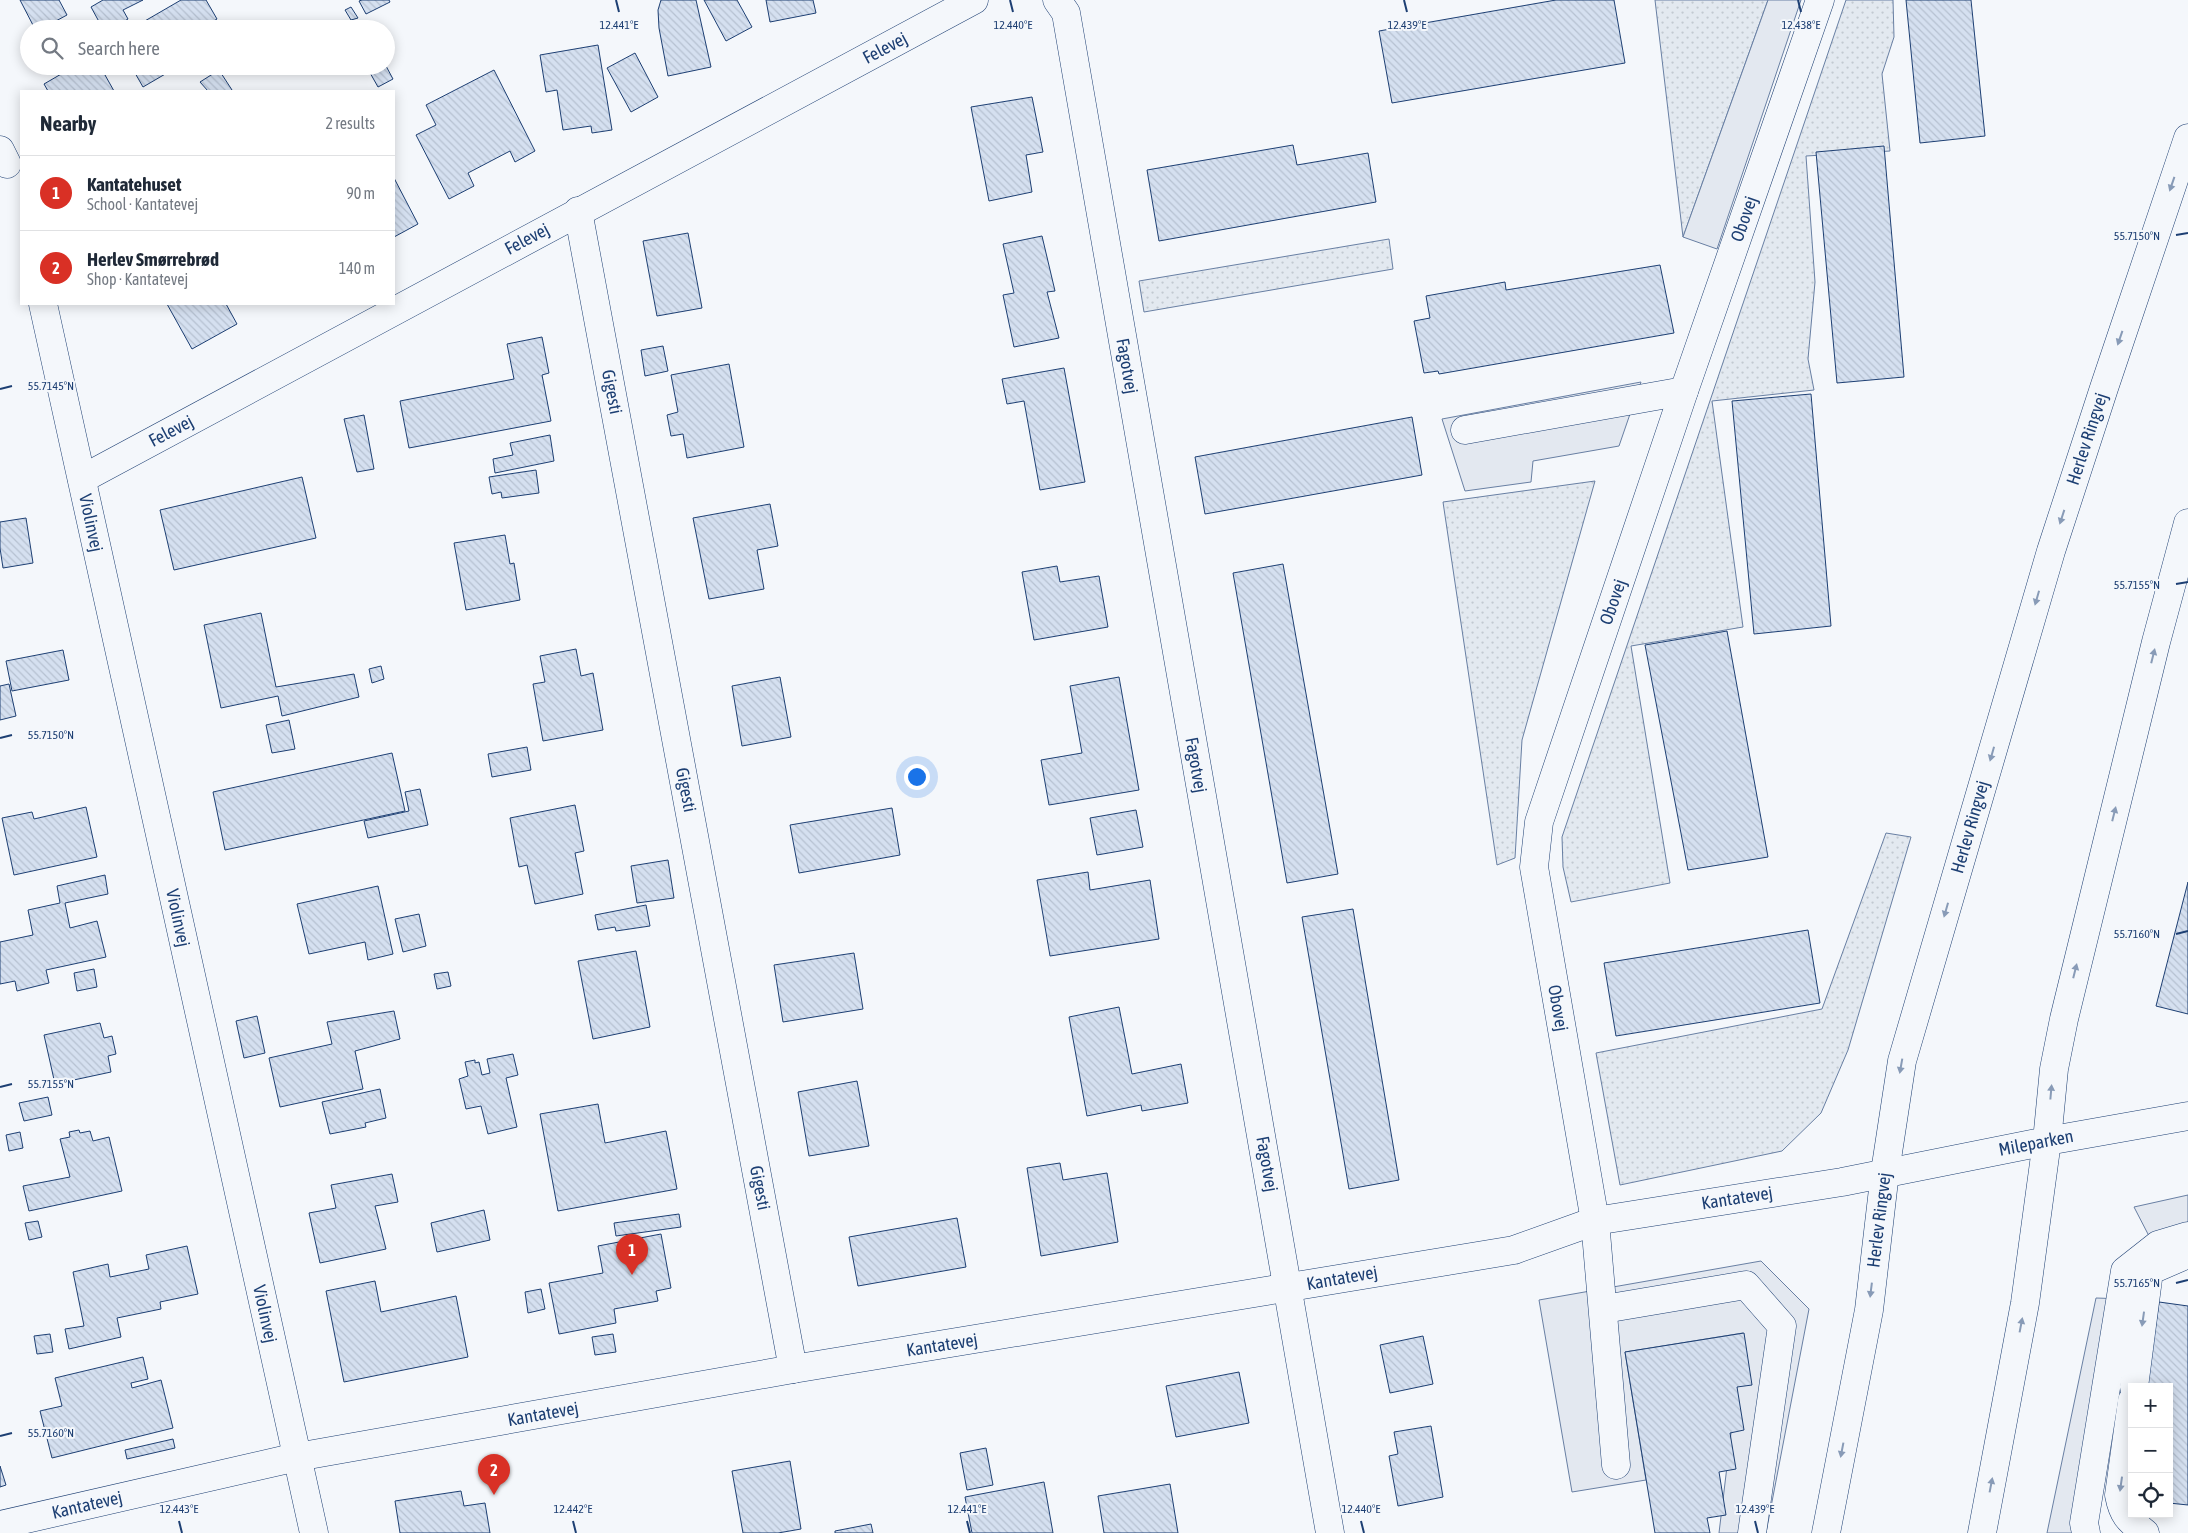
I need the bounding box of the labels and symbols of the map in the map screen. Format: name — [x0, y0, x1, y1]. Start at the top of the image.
text: 12.441°E — [600, 18, 638, 32]
text: 12.440°E — [994, 18, 1032, 32]
text: 12.439°E — [1388, 18, 1426, 32]
text: 12.438°E — [1782, 18, 1820, 32]
street label: Felevej — [859, 27, 911, 68]
one-way arrow — [2168, 177, 2176, 192]
street label: Obovej — [1726, 193, 1761, 244]
street label: Felevej — [501, 218, 553, 259]
text: 55.7150°N — [2114, 229, 2160, 243]
one-way arrow — [2116, 331, 2124, 346]
street label: Fagotvej — [1112, 337, 1143, 395]
street label: Gigesti — [598, 368, 627, 416]
text: 55.7145°N — [28, 379, 74, 393]
street label: Herlev Ringvej — [2062, 390, 2111, 488]
street label: Felevej — [145, 410, 197, 451]
street label: Violinvej — [75, 492, 108, 554]
one-way arrow — [2058, 510, 2065, 525]
street label: Obovej — [1595, 576, 1630, 627]
text: 55.7155°N — [2114, 578, 2160, 592]
one-way arrow — [2033, 591, 2041, 606]
one-way arrow — [2149, 648, 2157, 663]
text: 55.7150°N — [28, 728, 74, 742]
street label: Fagotvej — [1181, 736, 1212, 794]
one-way arrow — [1987, 746, 1995, 761]
your location — [904, 764, 930, 790]
street label: Gigesti — [672, 766, 701, 814]
street label: Herlev Ringvej — [1946, 778, 1993, 876]
one-way arrow — [2110, 806, 2118, 821]
street label: Violinvej — [162, 887, 195, 949]
one-way arrow — [1942, 902, 1950, 917]
text: 55.7160°N — [2114, 927, 2160, 941]
one-way arrow — [2071, 964, 2079, 979]
street label: Obovej — [1544, 983, 1573, 1033]
one-way arrow — [1897, 1058, 1905, 1074]
text: 55.7155°N — [28, 1077, 74, 1091]
one-way arrow — [2048, 1084, 2056, 1100]
street label: Mileparken — [1997, 1125, 2075, 1160]
street label: Fagotvej — [1252, 1135, 1283, 1193]
street label: Gigesti — [746, 1164, 775, 1212]
street label: Herlev Ringvej — [1862, 1171, 1895, 1269]
street label: Kantatevej — [1700, 1182, 1774, 1213]
pin: 1 — [616, 1234, 648, 1275]
street label: Kantatevej — [1305, 1261, 1379, 1294]
text: 55.7165°N — [2114, 1276, 2160, 1290]
street label: Violinvej — [249, 1283, 282, 1345]
one-way arrow — [1867, 1283, 1875, 1299]
one-way arrow — [2139, 1311, 2147, 1327]
one-way arrow — [2017, 1317, 2025, 1333]
street label: Kantatevej — [905, 1329, 979, 1360]
street label: Kantatevej — [506, 1397, 580, 1430]
text: 55.7160°N — [28, 1426, 74, 1440]
one-way arrow — [1838, 1443, 1846, 1458]
pin: 2 — [478, 1454, 510, 1495]
one-way arrow — [2116, 1476, 2124, 1492]
one-way arrow — [1987, 1477, 1995, 1493]
street label: Kantatevej — [50, 1486, 124, 1523]
text: 12.443°E — [160, 1502, 198, 1516]
text: 12.442°E — [554, 1502, 592, 1516]
text: 12.441°E — [948, 1502, 986, 1516]
text: 12.440°E — [1342, 1502, 1380, 1516]
text: 12.439°E — [1736, 1502, 1774, 1516]

